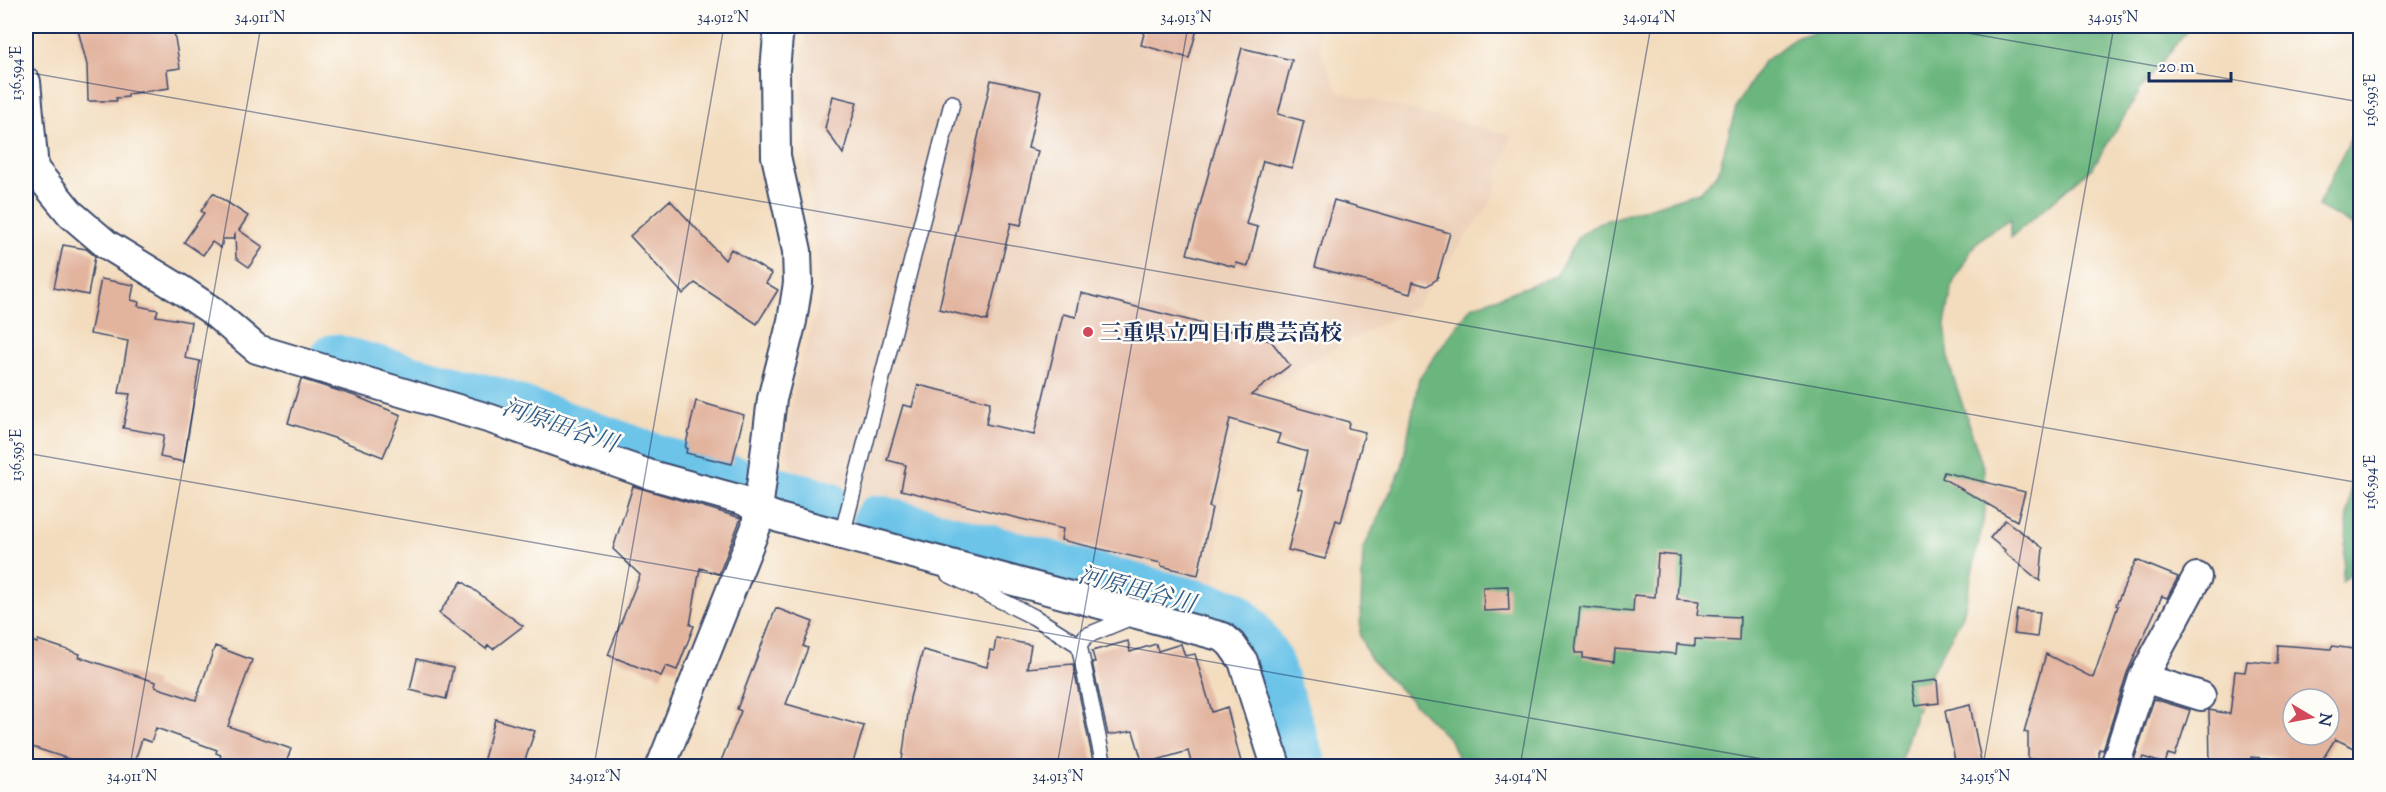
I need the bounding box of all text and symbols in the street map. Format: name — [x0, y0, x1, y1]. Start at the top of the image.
text: 34.911°N — [235, 8, 285, 29]
text: 34.912°N — [697, 8, 749, 29]
text: 34.913°N — [1160, 8, 1212, 29]
text: 34.914°N — [1623, 8, 1675, 29]
text: 34.915°N — [2088, 8, 2138, 29]
scale bar — [2149, 45, 2232, 83]
text: 136.594°E — [7, 46, 28, 100]
text: 20 m — [2158, 55, 2195, 81]
text: 136.593°E — [2361, 73, 2382, 127]
place label: 三重県立四日市農芸高校 — [1100, 319, 1342, 351]
marker: 三重県立四日市農芸高校 — [1081, 325, 1095, 339]
water label: 河原田谷川 — [497, 391, 624, 463]
text: 136.595°E — [7, 429, 28, 481]
text: 136.594°E — [2361, 455, 2382, 509]
water label: 河原田谷川 — [1074, 559, 1202, 624]
north arrow — [2281, 687, 2341, 747]
text: N — [2311, 711, 2336, 728]
text: 34.911°N — [107, 767, 157, 788]
text: 34.912°N — [569, 767, 621, 788]
text: 34.913°N — [1032, 767, 1084, 788]
text: 34.914°N — [1495, 767, 1547, 788]
text: 34.915°N — [1960, 767, 2010, 788]

